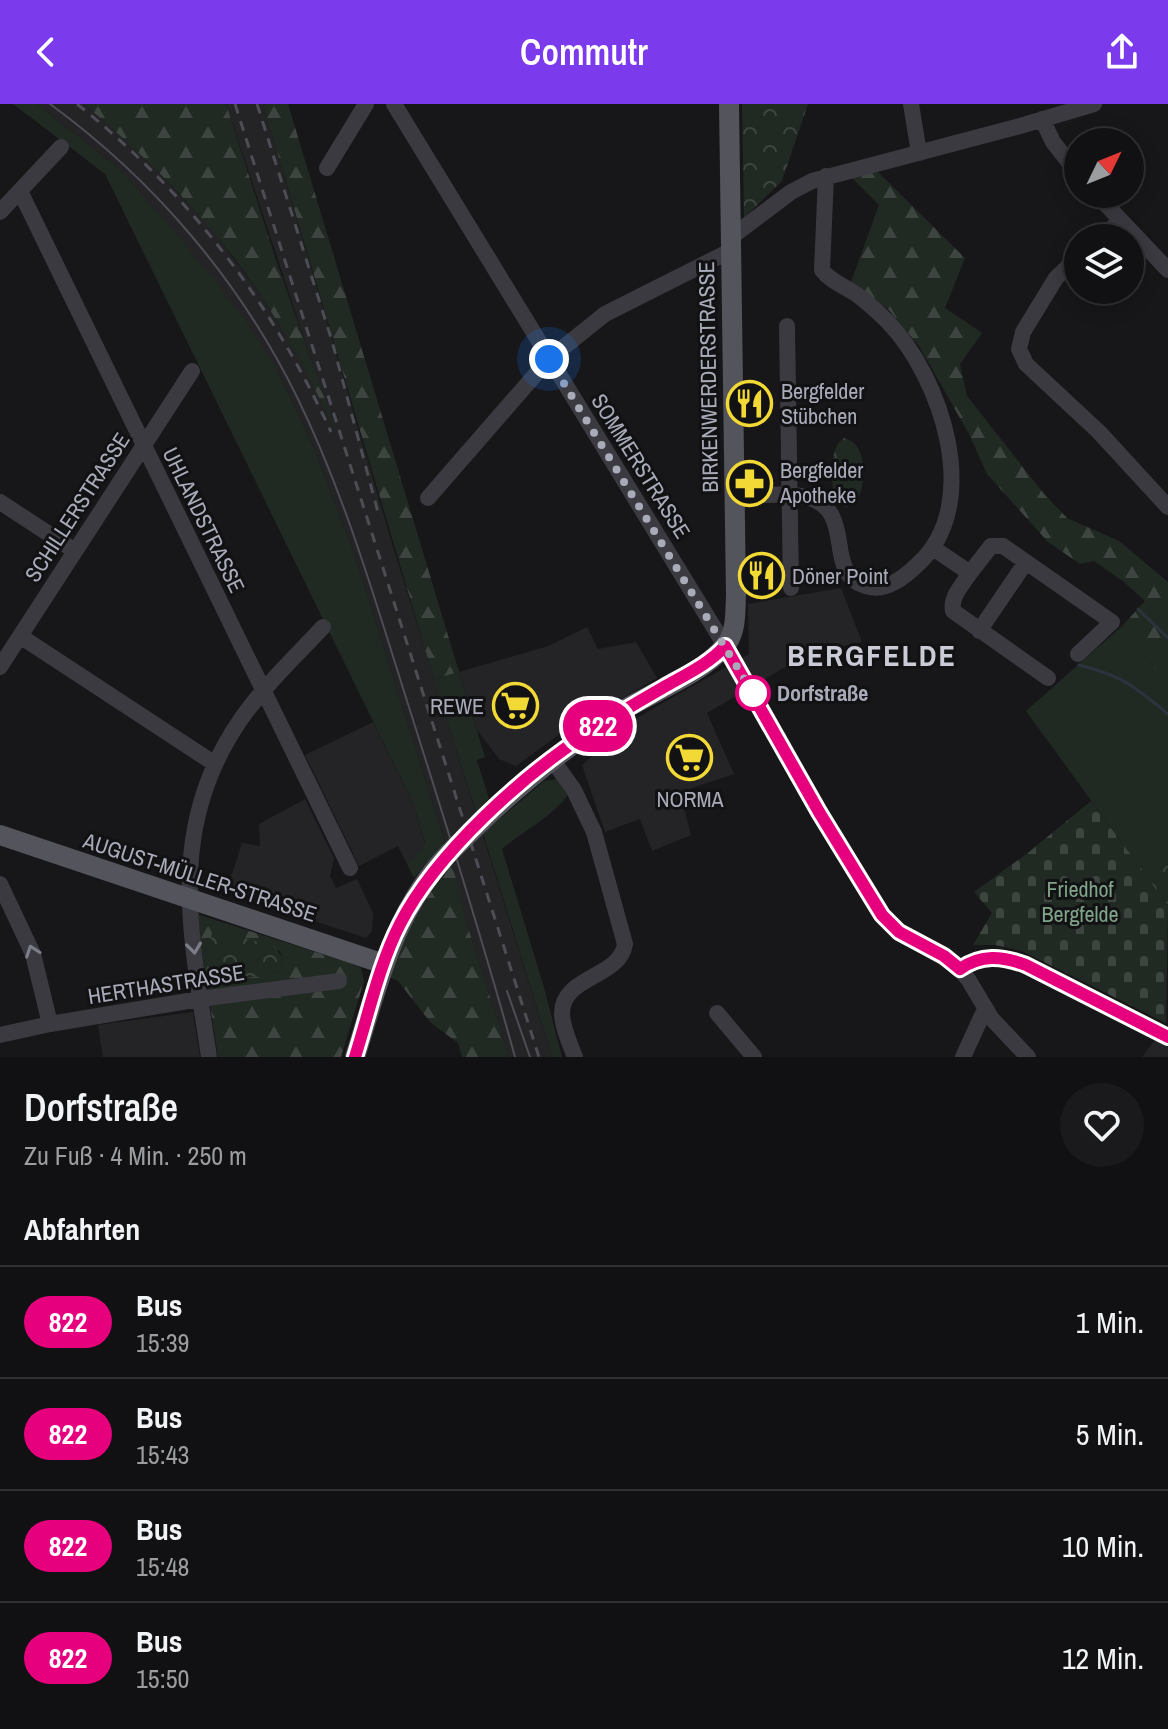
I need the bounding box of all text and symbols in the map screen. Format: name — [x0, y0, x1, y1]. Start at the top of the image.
text: Commutr — [520, 28, 648, 76]
icon: back — [24, 30, 68, 74]
icon: share — [1100, 30, 1144, 74]
north arrow — [1064, 128, 1144, 208]
map controls — [1064, 128, 1144, 304]
button: layers — [1064, 224, 1144, 304]
street label: BIRKENWERDERSTRASSE — [691, 261, 725, 493]
your location — [529, 339, 569, 379]
place label: Bergfelder Stübchen — [781, 376, 864, 431]
restaurant icon: Bergfelder Stübchen — [726, 380, 774, 428]
street label: SOMMERSTRASSE — [584, 388, 698, 544]
street label: SCHILLERSTRASSE — [17, 427, 137, 587]
street label: UHLANDSTRASSE — [156, 442, 252, 598]
place label: Bergfelder Apotheke — [779, 455, 863, 510]
pharmacy icon: Bergfelder Apotheke — [725, 459, 773, 507]
restaurant icon: Döner Point — [737, 552, 785, 600]
place label: Döner Point — [792, 561, 888, 591]
district label: BERGFELDE — [787, 635, 957, 675]
marker: Dorfstraße — [736, 676, 770, 710]
place label: Dorfstraße — [777, 678, 868, 708]
supermarket icon: REWE — [491, 682, 539, 730]
place label: REWE — [430, 691, 484, 721]
line badge: 822 — [552, 700, 644, 752]
text: 822 — [579, 707, 617, 745]
supermarket icon: NORMA — [666, 734, 714, 782]
place label: NORMA — [656, 784, 725, 814]
street label: AUGUST-MÜLLER-STRASSE — [79, 825, 320, 929]
park label: Friedhof Bergfelde — [1041, 874, 1119, 929]
one-way arrow — [185, 942, 202, 955]
one-way arrow — [25, 945, 41, 959]
street label: HERTHASTRASSE — [86, 957, 246, 1011]
text: Dorfstraße — [24, 1082, 178, 1133]
button: heart — [1060, 1083, 1144, 1167]
text: Zu Fuß · 4 Min. · 250 m — [24, 1138, 247, 1173]
text: Abfahrten — [24, 1209, 140, 1249]
text: Bus — [136, 1285, 182, 1325]
text: 1 Min. — [1076, 1302, 1144, 1342]
text: 822 — [49, 1303, 87, 1341]
text: 15:39 — [136, 1325, 189, 1360]
text: Bus — [136, 1397, 182, 1437]
text: 5 Min. — [1076, 1414, 1144, 1454]
text: 822 — [49, 1415, 87, 1453]
text: 15:43 — [136, 1437, 189, 1472]
text: Bus — [136, 1509, 182, 1549]
text: 10 Min. — [1062, 1526, 1144, 1566]
text: 822 — [49, 1527, 87, 1565]
text: 15:48 — [136, 1549, 189, 1584]
text: Bus — [136, 1621, 182, 1661]
text: 12 Min. — [1062, 1638, 1144, 1678]
text: 822 — [49, 1639, 87, 1677]
text: 15:50 — [136, 1661, 189, 1696]

